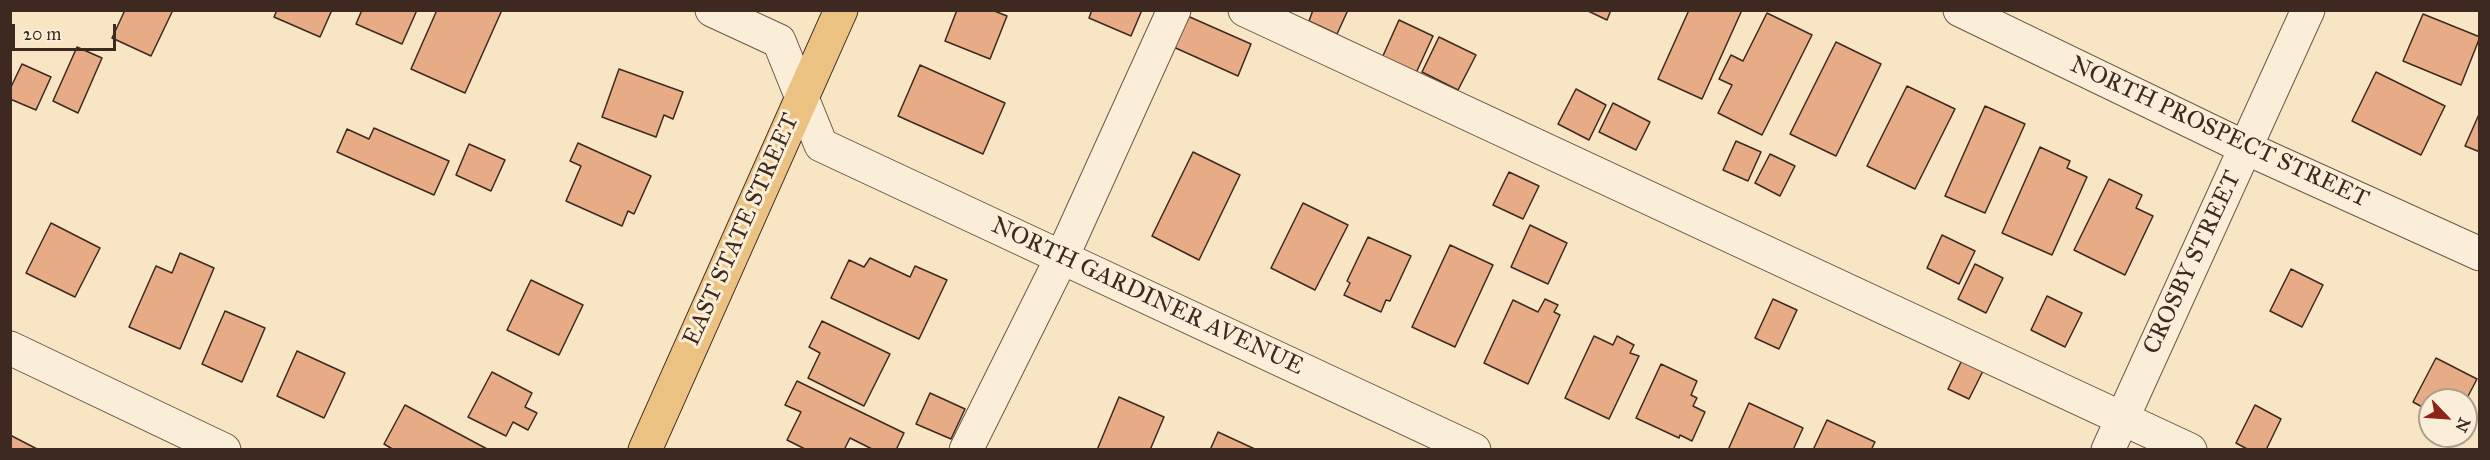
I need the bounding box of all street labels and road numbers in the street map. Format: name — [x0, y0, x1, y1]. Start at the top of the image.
street label: NORTH PROSPECT STREET — [2065, 51, 2373, 215]
street label: EAST STATE STREET — [678, 110, 806, 350]
street label: CROSBY STREET — [2138, 167, 2248, 359]
street label: NORTH GARDINER AVENUE — [986, 212, 1308, 382]

